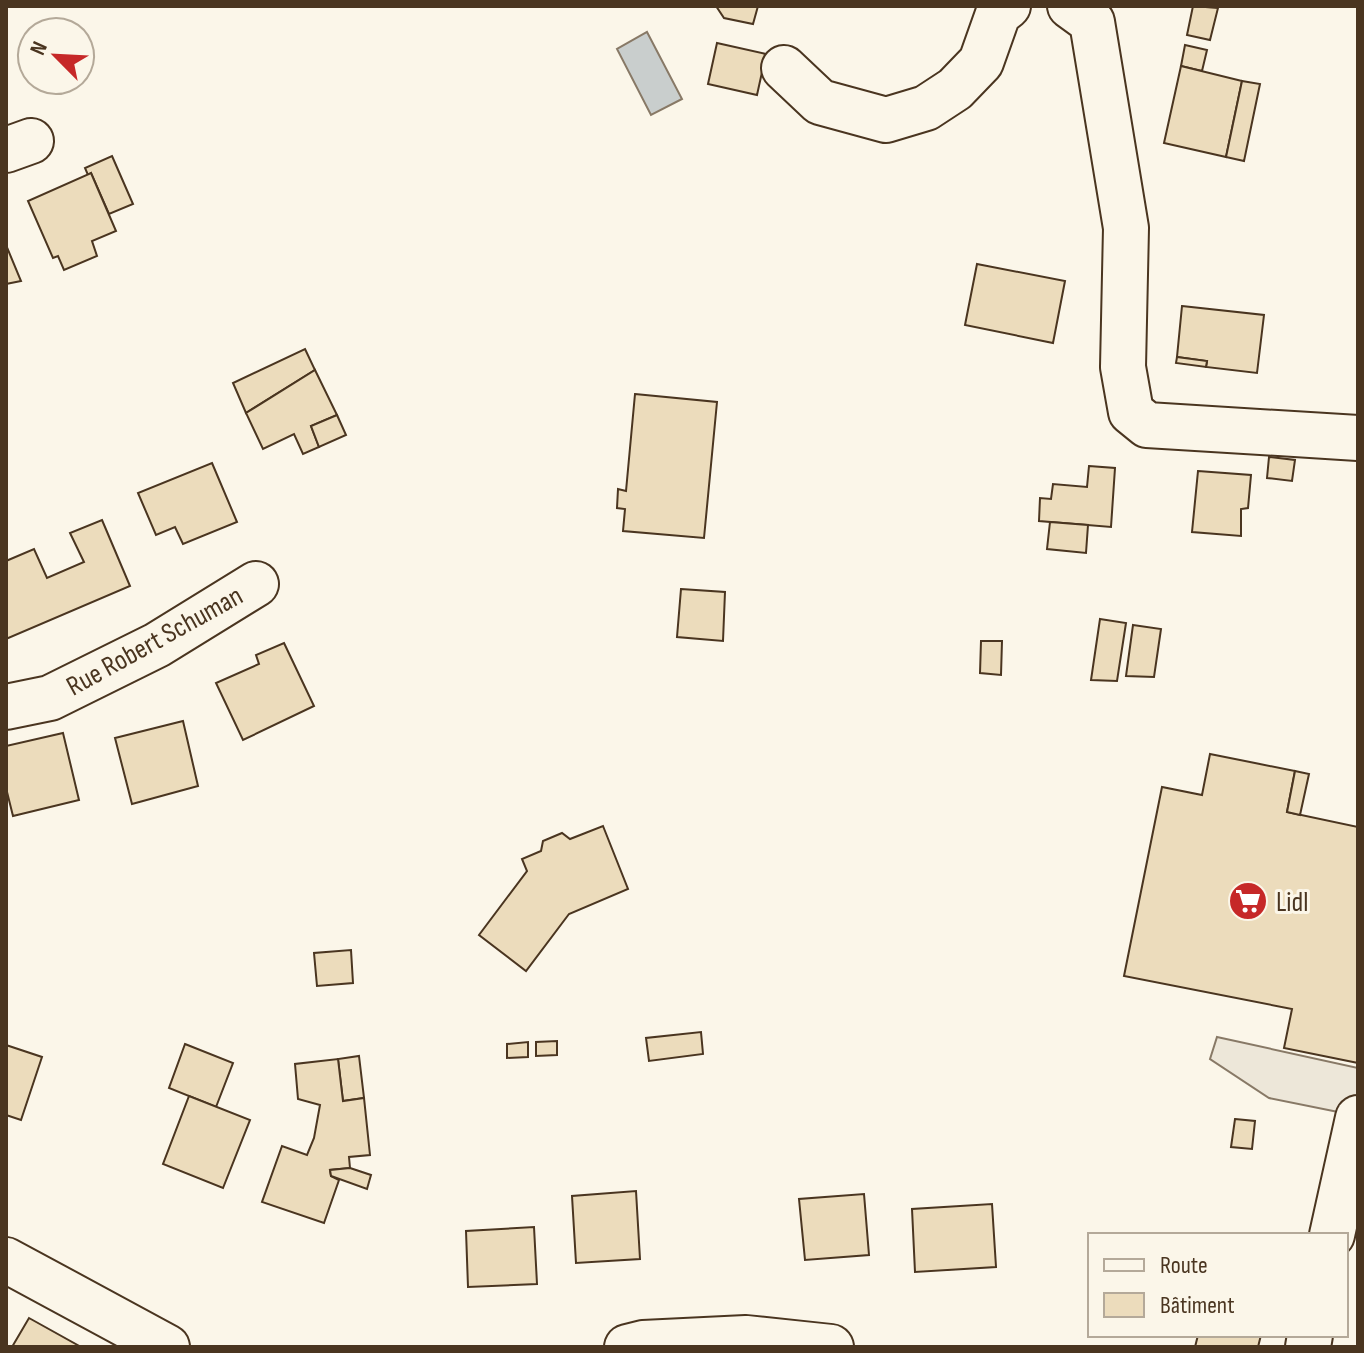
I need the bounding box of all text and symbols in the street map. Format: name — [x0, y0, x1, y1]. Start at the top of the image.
north arrow — [16, 16, 96, 96]
text: N — [24, 38, 54, 59]
street label: Rue Robert Schuman — [61, 579, 249, 703]
supermarket icon: Lidl — [1227, 880, 1269, 922]
place label: Lidl — [1276, 886, 1308, 919]
legend — [1088, 1233, 1348, 1337]
text: Route — [1160, 1251, 1208, 1280]
text: Bâtiment — [1160, 1291, 1235, 1320]

